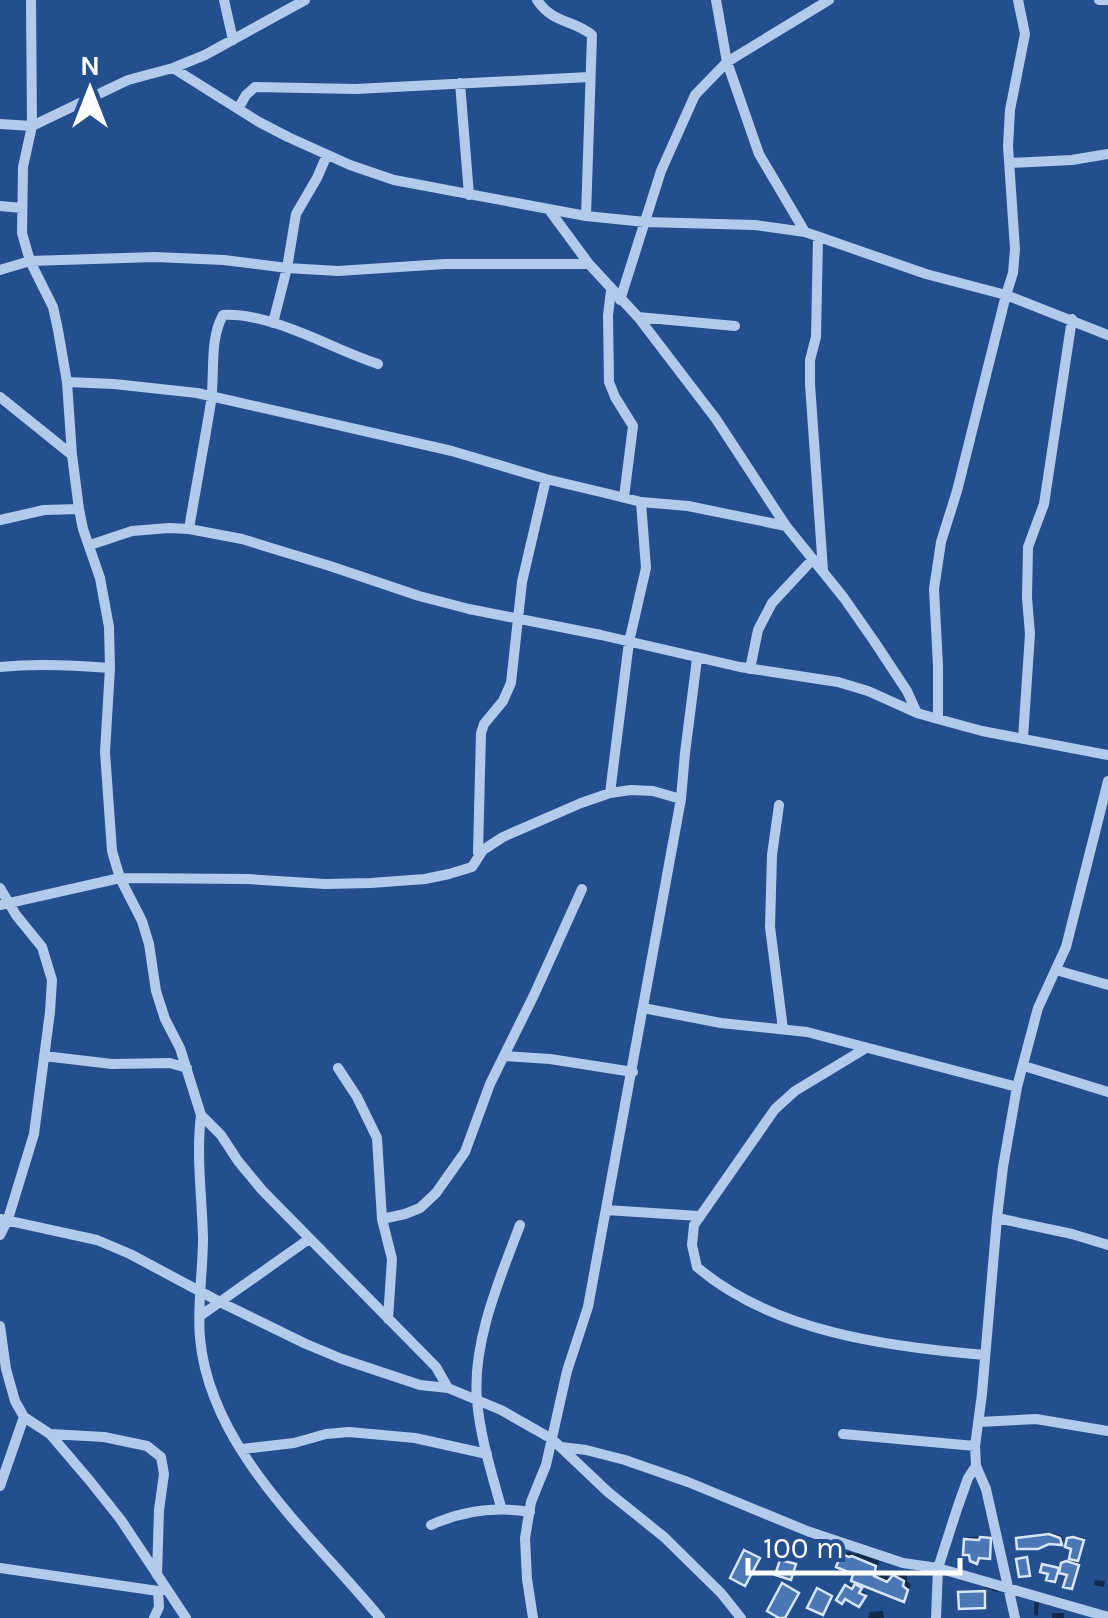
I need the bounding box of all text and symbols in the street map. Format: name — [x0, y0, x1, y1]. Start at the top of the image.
north arrow — [40, 40, 140, 140]
text: N — [80, 49, 100, 82]
scale bar — [748, 1513, 960, 1575]
text: 100 m — [763, 1530, 844, 1566]

